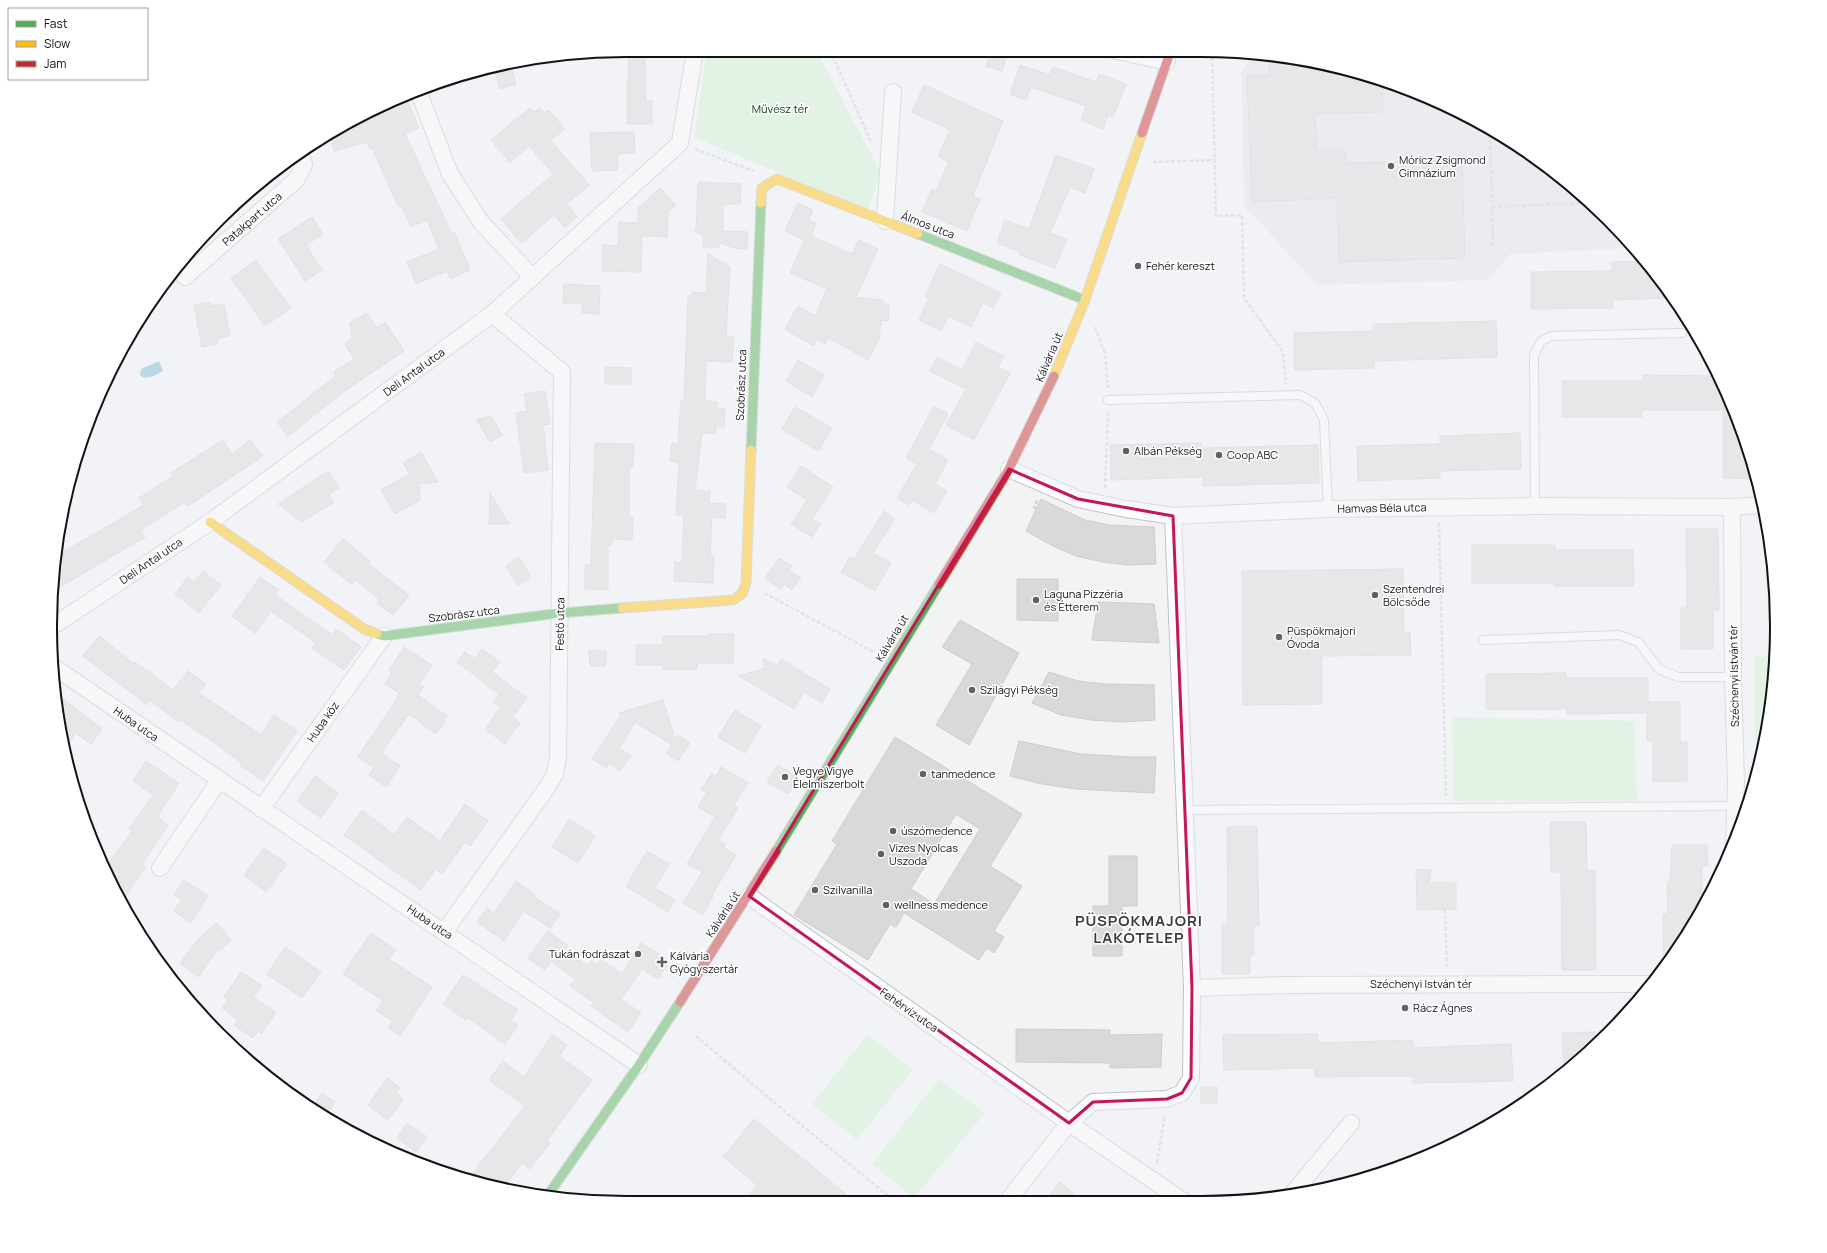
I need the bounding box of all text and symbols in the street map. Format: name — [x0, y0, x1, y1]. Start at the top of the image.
legend — [8, 8, 148, 80]
text: Fast — [44, 15, 68, 32]
text: Slow — [44, 35, 70, 52]
text: Jam — [44, 55, 66, 72]
park label: Művész tér — [752, 101, 808, 116]
place label: Móricz Zsigmond Gimnázium — [1399, 152, 1486, 180]
marker: Móricz Zsigmond Gimnázium — [1386, 161, 1396, 171]
street label: Patakpart utca — [219, 189, 285, 249]
street label: Álmos utca — [899, 207, 957, 242]
place label: Fehér kereszt — [1146, 258, 1215, 273]
marker: Fehér kereszt — [1133, 261, 1143, 271]
street label: Kálvária út — [1031, 330, 1066, 384]
street label: Deli Antal utca — [380, 344, 448, 399]
street label: Szobrász utca — [732, 349, 749, 421]
place label: Albán Pékség — [1134, 443, 1202, 458]
marker: Albán Pékség — [1121, 446, 1131, 456]
place label: Coop ABC — [1227, 447, 1278, 462]
marker: Coop ABC — [1214, 450, 1224, 460]
street label: Hamvas Béla utca — [1337, 499, 1427, 516]
street label: Deli Antal utca — [116, 534, 185, 587]
place label: Szentendrei Bölcsőde — [1383, 581, 1444, 609]
place label: Laguna Pizzéria és Étterem — [1044, 586, 1123, 614]
marker: Szentendrei Bölcsőde — [1370, 590, 1380, 600]
marker: Laguna Pizzéria és Étterem — [1031, 595, 1041, 605]
street label: Festő utca — [552, 597, 567, 651]
street label: Szobrász utca — [427, 602, 500, 625]
street label: Kálvária út — [872, 611, 911, 664]
place label: Püspökmajori Óvoda — [1287, 623, 1356, 651]
street label: Széchenyi István tér — [1725, 625, 1742, 727]
marker: Püspökmajori Óvoda — [1274, 632, 1284, 642]
place label: Szilágyi Pékség — [980, 682, 1058, 697]
marker: Szilágyi Pékség — [967, 685, 977, 695]
street label: Huba köz — [303, 698, 342, 745]
street label: Huba utca — [111, 703, 162, 745]
place label: Vegye Vigye Élelmiszerbolt — [793, 763, 864, 791]
place label: tanmedence — [931, 766, 996, 781]
marker: tanmedence — [918, 769, 928, 779]
marker: Vegye Vigye Élelmiszerbolt — [780, 772, 790, 782]
place label: úszómedence — [901, 823, 973, 838]
marker: úszómedence — [888, 826, 898, 836]
place label: Vizes Nyolcas Uszoda — [889, 840, 958, 868]
marker: Vizes Nyolcas Uszoda — [876, 849, 886, 859]
place label: Szilvanilla — [823, 882, 872, 897]
marker: Szilvanilla — [810, 885, 820, 895]
street label: Kálvária út — [702, 888, 743, 940]
place label: wellness medence — [894, 897, 988, 912]
marker: wellness medence — [881, 900, 891, 910]
street label: Huba utca — [405, 901, 456, 942]
district label: PÜSPÖKMAJORI LAKÓTELEP — [1075, 910, 1203, 948]
place label: Tukán fodrászat — [549, 946, 630, 961]
place label: Kálvária Gyógyszertár — [670, 948, 738, 976]
marker: Tukán fodrászat — [633, 949, 643, 959]
marker: Kálvária Gyógyszertár — [657, 957, 667, 967]
street label: Széchenyi István tér — [1370, 976, 1472, 991]
street label: Fehérvíz utca — [877, 984, 941, 1035]
place label: Rácz Ágnes — [1413, 1000, 1473, 1015]
marker: Rácz Ágnes — [1400, 1003, 1410, 1013]

